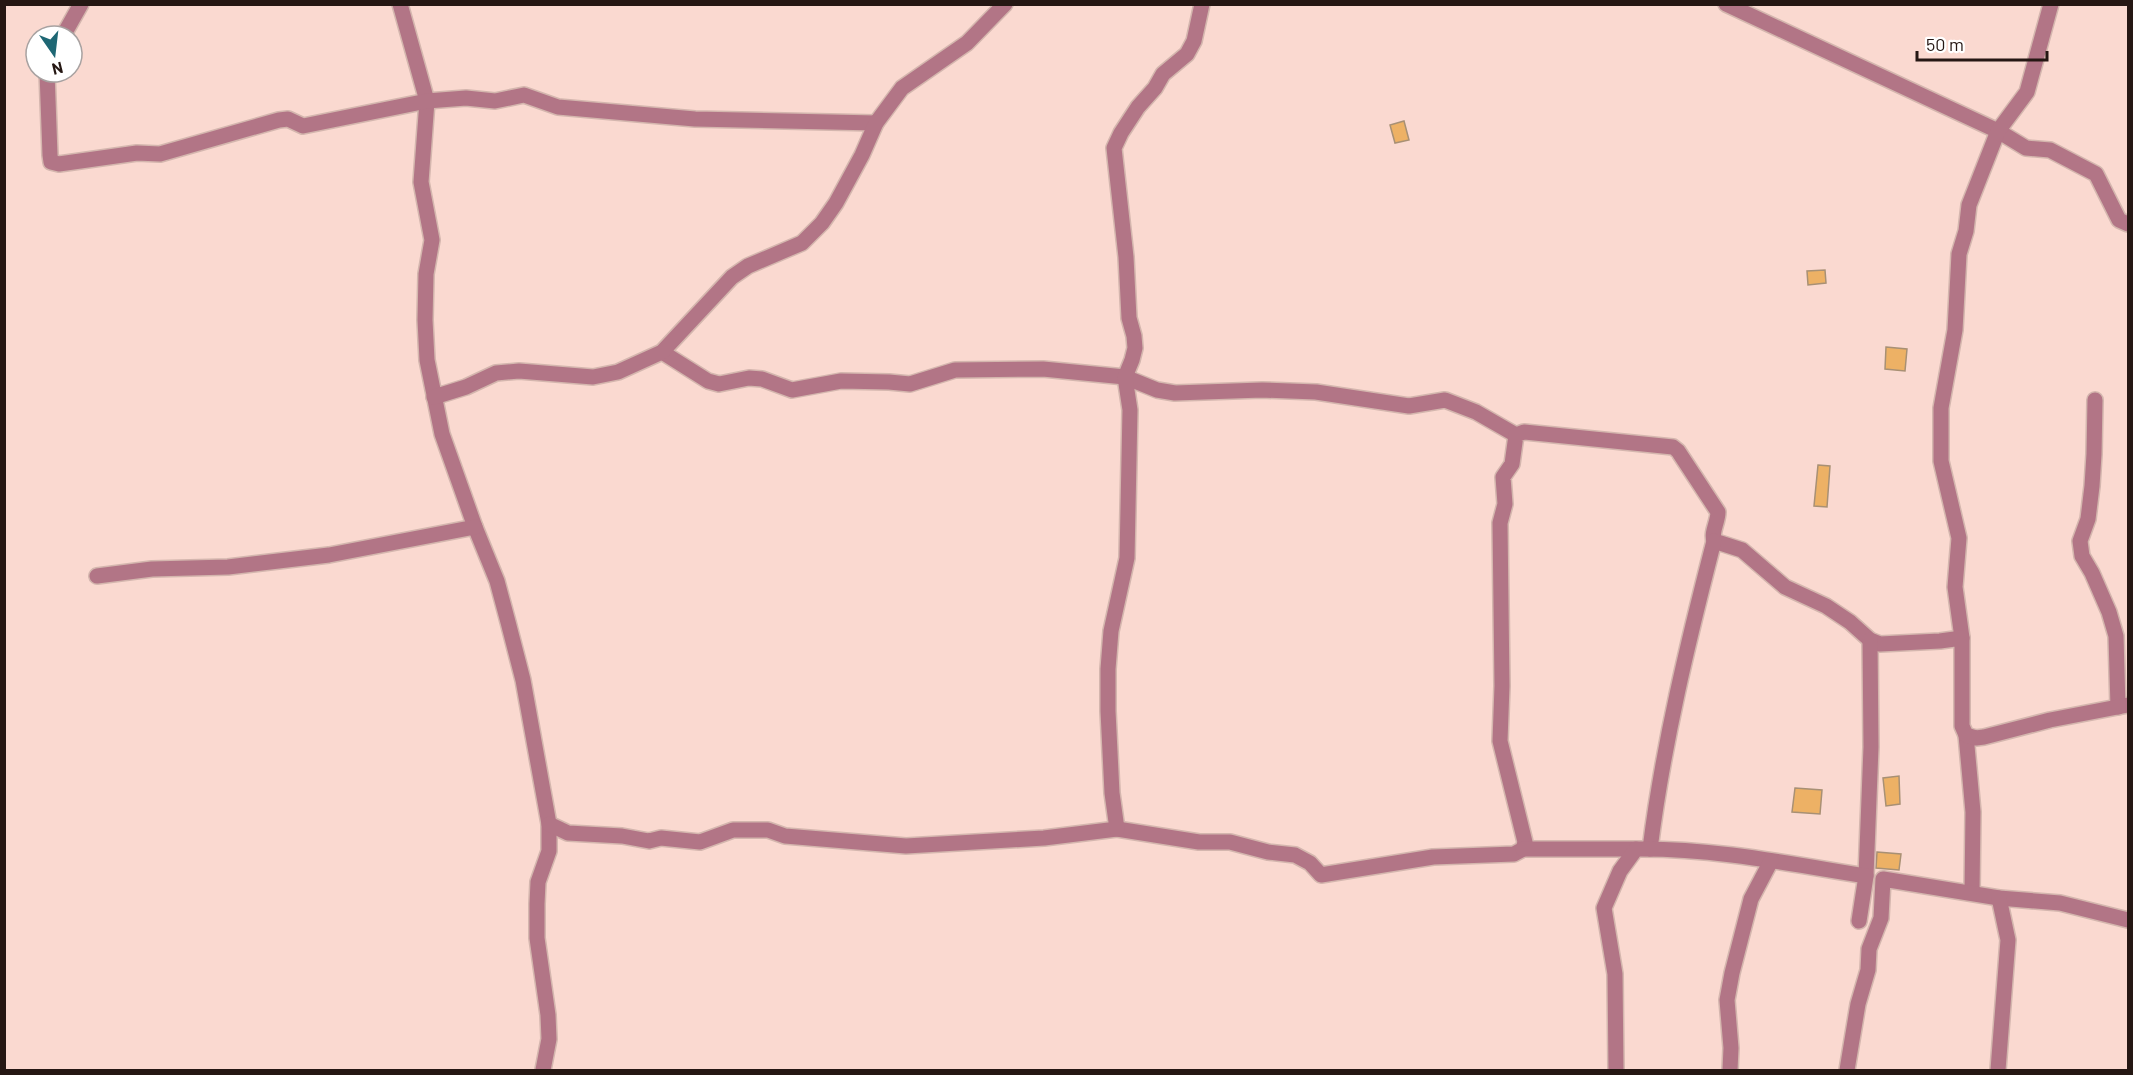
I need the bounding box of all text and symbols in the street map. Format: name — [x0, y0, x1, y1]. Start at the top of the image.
north arrow — [24, 24, 84, 84]
scale bar — [1917, 24, 2048, 62]
text: 50 m — [1926, 33, 1964, 55]
text: N — [50, 59, 65, 80]

